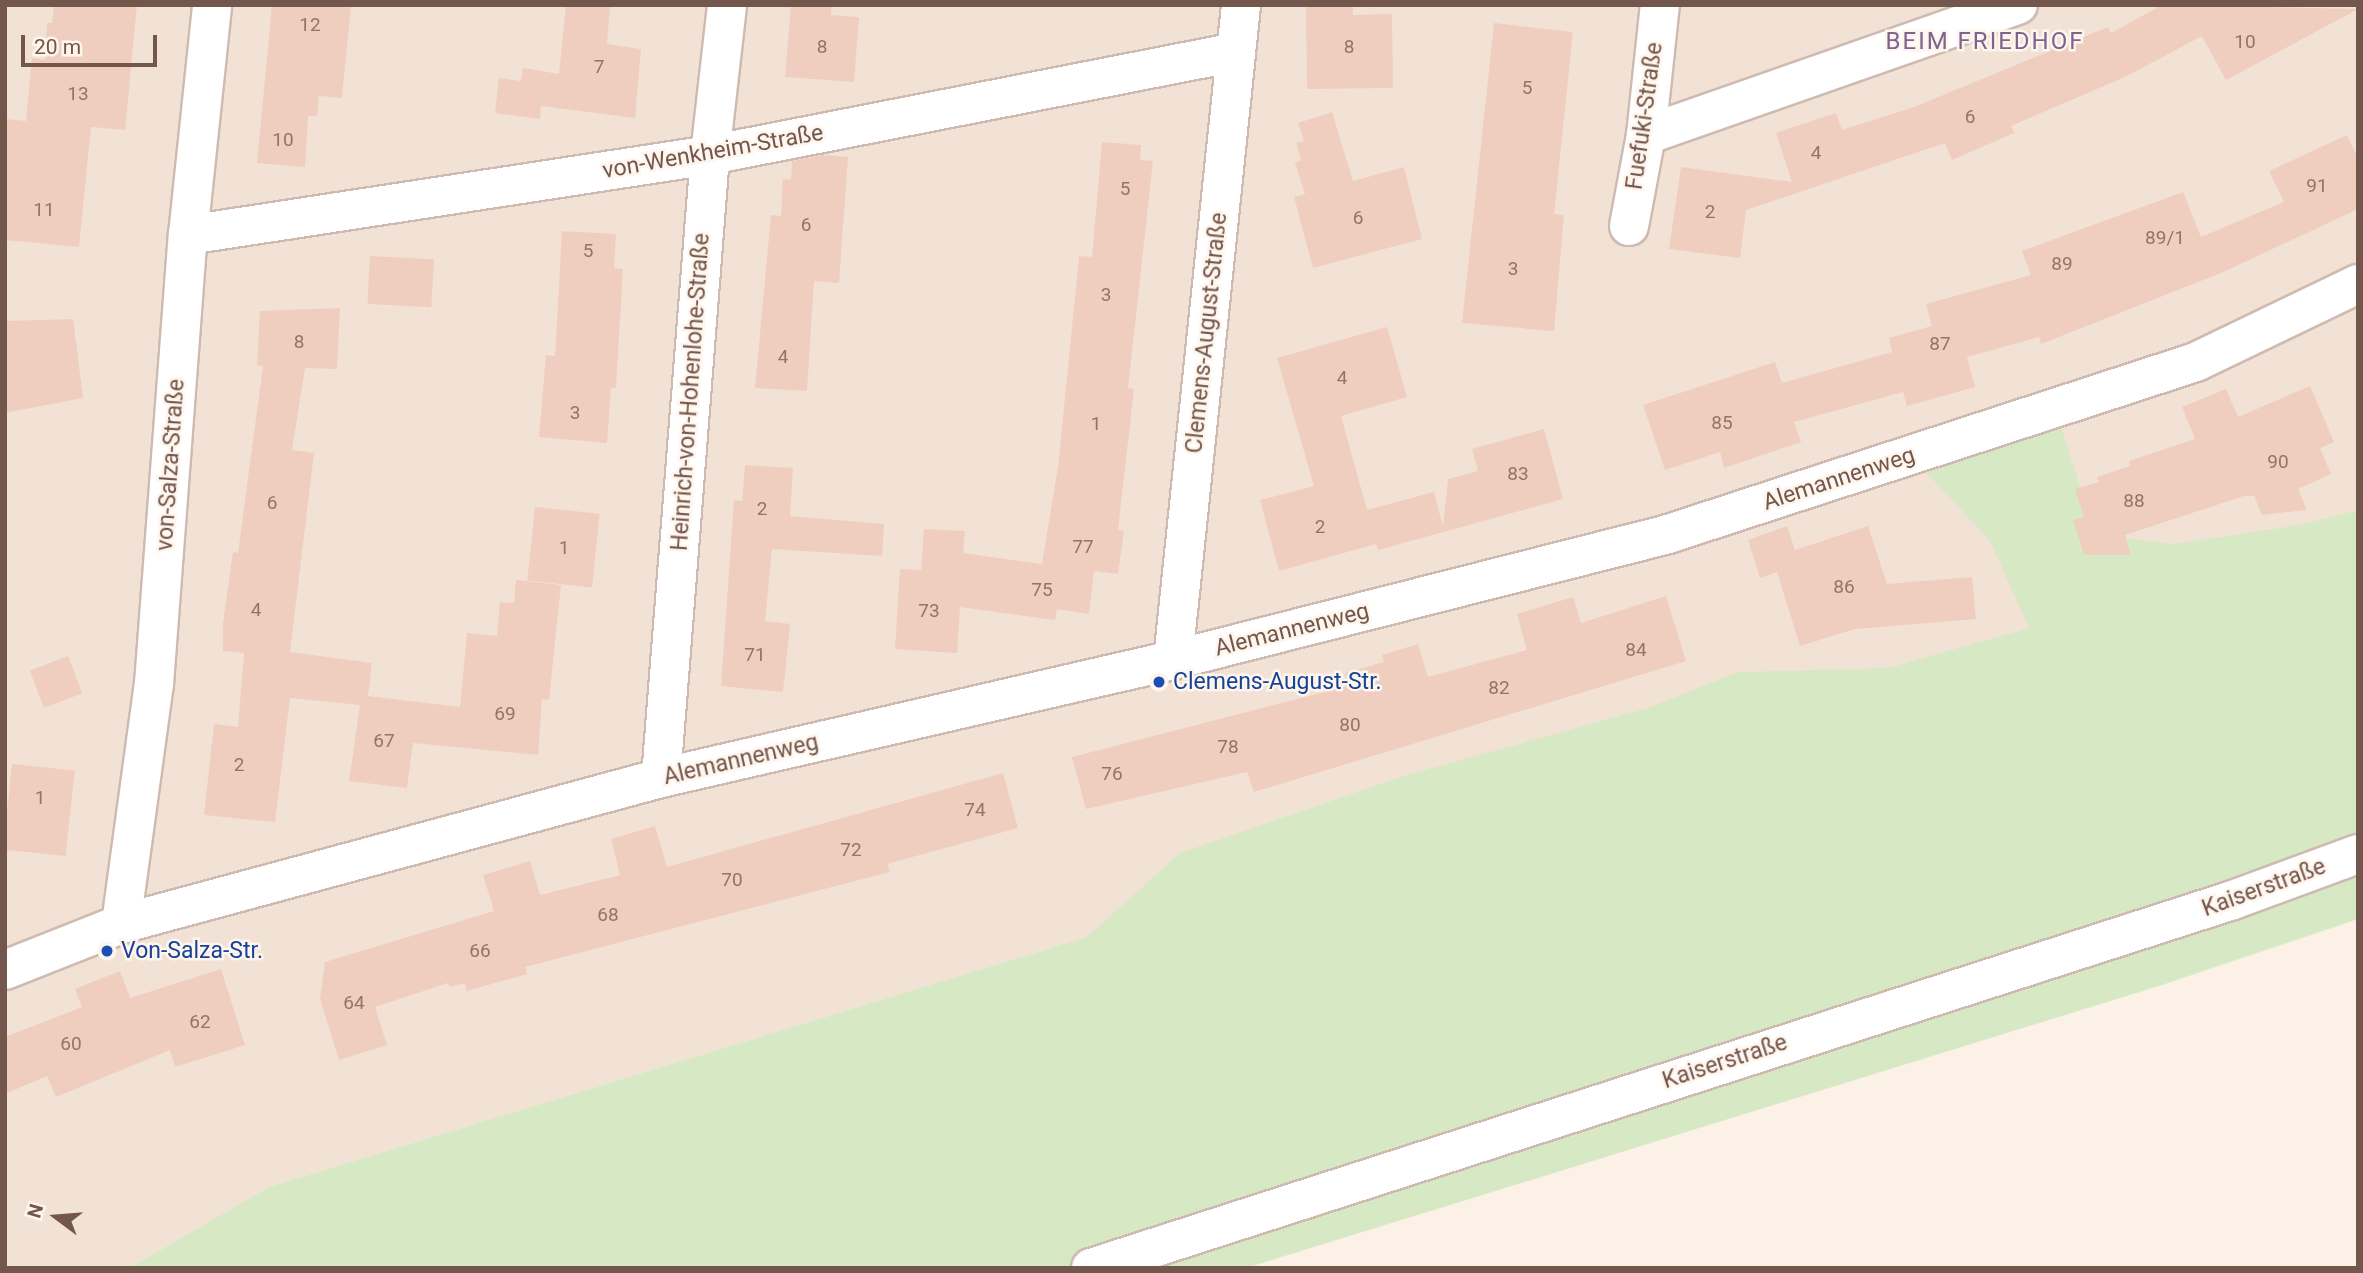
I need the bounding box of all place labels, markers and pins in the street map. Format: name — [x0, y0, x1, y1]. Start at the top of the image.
place label: Clemens-August-Str. — [1173, 668, 1382, 696]
marker: Clemens-August-Str. — [1151, 674, 1167, 690]
place label: Von-Salza-Str. — [121, 937, 263, 965]
marker: Von-Salza-Str. — [99, 943, 115, 959]

